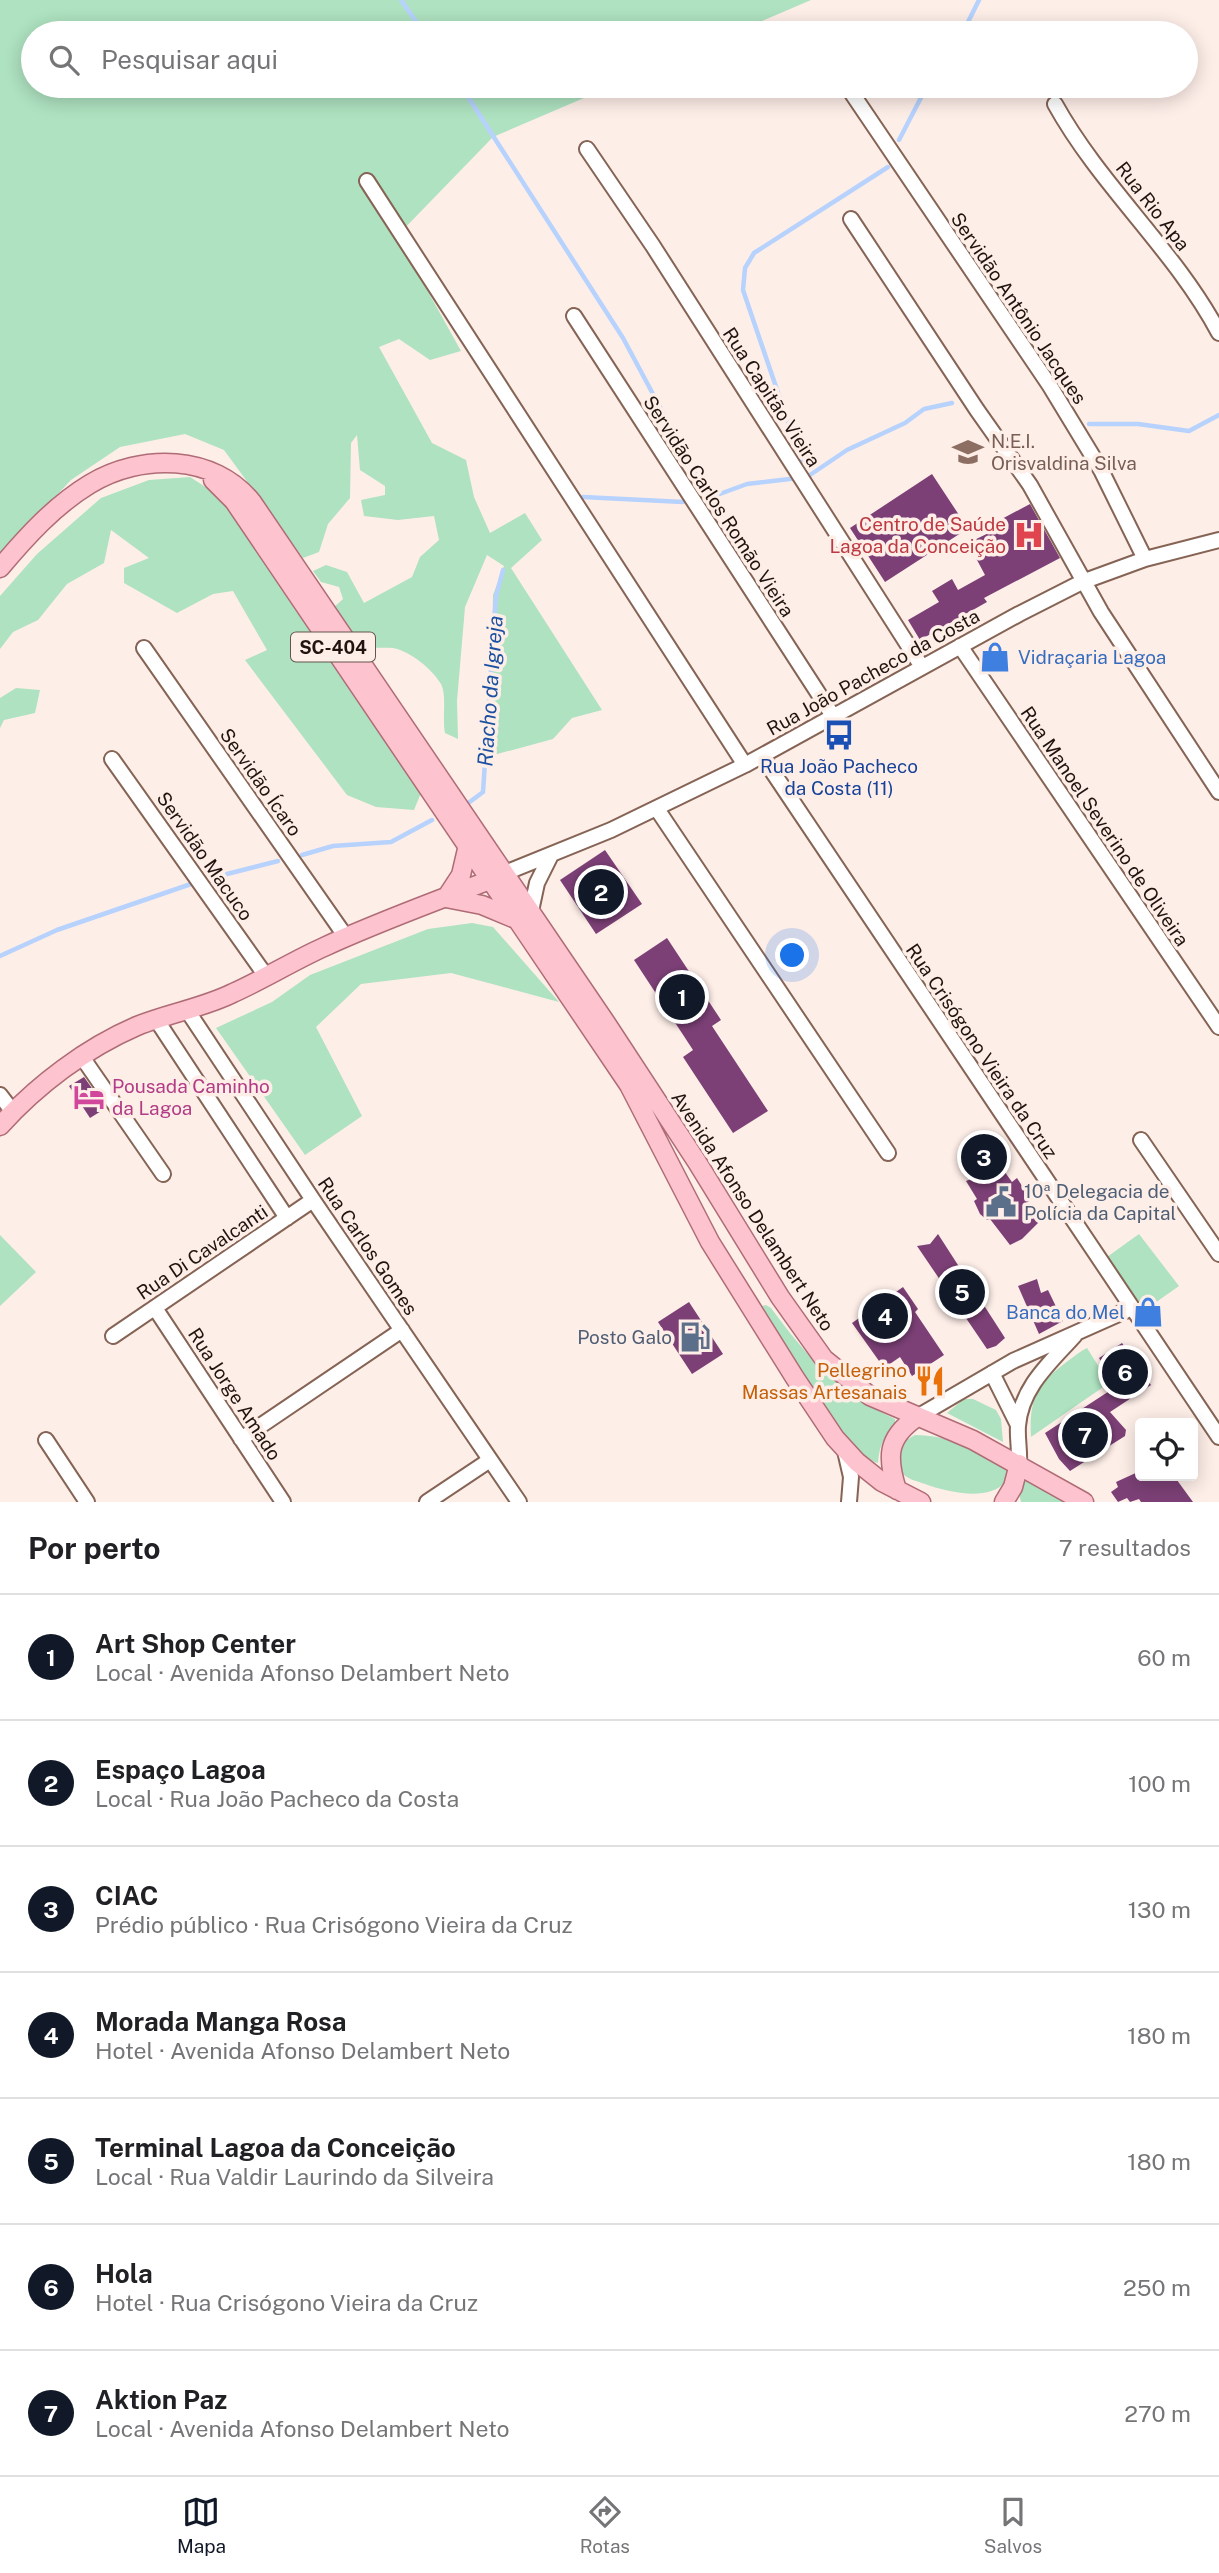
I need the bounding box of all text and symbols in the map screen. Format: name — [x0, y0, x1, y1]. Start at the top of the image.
search box — [21, 21, 1198, 98]
icon: search — [45, 41, 83, 79]
text: Pesquisar aqui — [101, 44, 278, 75]
street label: Rua Rio Apa — [1111, 157, 1195, 255]
street label: Servidão Antônio Jacques — [947, 208, 1091, 408]
street label: Rua Capitão Vieira — [719, 323, 825, 471]
street label: Servidão Carlos Romão Vieira — [639, 391, 799, 621]
place label: N.E.I. Orisvaldina Silva — [991, 430, 1137, 474]
school or university icon: N.E.I. Orisvaldina Silva — [951, 435, 985, 469]
place label: Centro de Saúde Lagoa da Conceição — [829, 513, 1006, 557]
hospital icon: Centro de Saúde Lagoa da Conceição — [1012, 518, 1046, 552]
street label: Rua João Pacheco da Costa — [763, 604, 983, 740]
water label: Riacho da Igreja — [472, 615, 508, 767]
road number: SC-404 — [291, 632, 375, 662]
shop icon: Vidraçaria Lagoa — [978, 640, 1012, 674]
place label: Vidraçaria Lagoa — [1018, 646, 1166, 668]
street label: Rua Manoel Severino de Oliveira — [1016, 702, 1194, 950]
bus stop icon: Rua João Pacheco da Costa (11) — [822, 718, 856, 752]
street label: Servidão Ícaro — [216, 724, 306, 840]
place label: Rua João Pacheco da Costa (11) — [760, 755, 918, 799]
street label: Servidão Macuco — [152, 787, 258, 925]
pin: 2 — [578, 866, 624, 918]
your location — [775, 938, 809, 972]
street label: Rua Crisógono Vieira da Cruz — [902, 939, 1062, 1163]
pin: 1 — [659, 971, 705, 1023]
place label: Pousada Caminho da Lagoa — [112, 1075, 270, 1119]
hotel icon: Pousada Caminho da Lagoa — [72, 1080, 106, 1114]
street label: Avenida Afonso Delambert Neto — [667, 1087, 839, 1335]
pin: 3 — [961, 1131, 1007, 1183]
street label: Rua Carlos Gomes — [314, 1173, 422, 1319]
place label: 10ª Delegacia de Polícia da Capital — [1024, 1180, 1176, 1224]
public building icon: 10ª Delegacia de Polícia da Capital — [984, 1185, 1018, 1219]
street label: Rua Di Cavalcanti — [132, 1200, 272, 1304]
pin: 5 — [939, 1266, 985, 1318]
pin: 4 — [862, 1290, 908, 1342]
shop icon: Banca do Mel — [1131, 1295, 1165, 1329]
place label: Banca do Mel — [1006, 1301, 1125, 1323]
fuel station icon: Posto Galo — [678, 1320, 712, 1354]
street label: Rua Jorge Amado — [184, 1324, 286, 1464]
place label: Posto Galo — [577, 1326, 672, 1348]
pin: 6 — [1102, 1346, 1148, 1398]
place label: Pellegrino Massas Artesanais — [742, 1359, 907, 1403]
restaurant icon: Pellegrino Massas Artesanais — [913, 1364, 947, 1398]
pin: 7 — [1062, 1409, 1108, 1461]
map controls — [1135, 1418, 1198, 1481]
button: locate — [1135, 1418, 1198, 1481]
text: Por perto — [28, 1530, 160, 1566]
text: 7 resultados — [1059, 1534, 1191, 1561]
text: Art Shop Center — [95, 1628, 296, 1659]
text: 1 — [46, 1644, 56, 1671]
text: 60 m — [1137, 1644, 1191, 1671]
text: Local · Avenida Afonso Delambert Neto — [95, 1659, 510, 1686]
text: Espaço Lagoa — [95, 1754, 266, 1785]
text: 2 — [44, 1770, 58, 1797]
text: 100 m — [1128, 1770, 1191, 1797]
text: Local · Rua João Pacheco da Costa — [95, 1785, 459, 1812]
text: CIAC — [95, 1880, 158, 1911]
text: 3 — [43, 1896, 59, 1923]
text: 130 m — [1128, 1896, 1191, 1923]
text: Prédio público · Rua Crisógono Vieira da Cruz — [95, 1911, 573, 1938]
text: Morada Manga Rosa — [95, 2006, 347, 2037]
text: 4 — [43, 2022, 59, 2049]
text: 180 m — [1127, 2022, 1191, 2049]
text: Hotel · Avenida Afonso Delambert Neto — [95, 2037, 510, 2064]
text: Terminal Lagoa da Conceição — [95, 2132, 456, 2163]
text: 5 — [43, 2148, 59, 2175]
text: 180 m — [1127, 2148, 1191, 2175]
text: Local · Rua Valdir Laurindo da Silveira — [95, 2163, 494, 2190]
text: Hola — [95, 2258, 153, 2289]
text: 6 — [43, 2274, 59, 2301]
text: 250 m — [1123, 2274, 1191, 2301]
text: Hotel · Rua Crisógono Vieira da Cruz — [95, 2289, 478, 2316]
text: Aktion Paz — [95, 2384, 227, 2415]
text: 7 — [44, 2400, 58, 2427]
text: 270 m — [1124, 2400, 1191, 2427]
text: Local · Avenida Afonso Delambert Neto — [95, 2415, 510, 2442]
tab: Mapa — [177, 2493, 226, 2557]
tab: Rotas — [580, 2493, 630, 2557]
tab: Salvos — [984, 2493, 1042, 2557]

